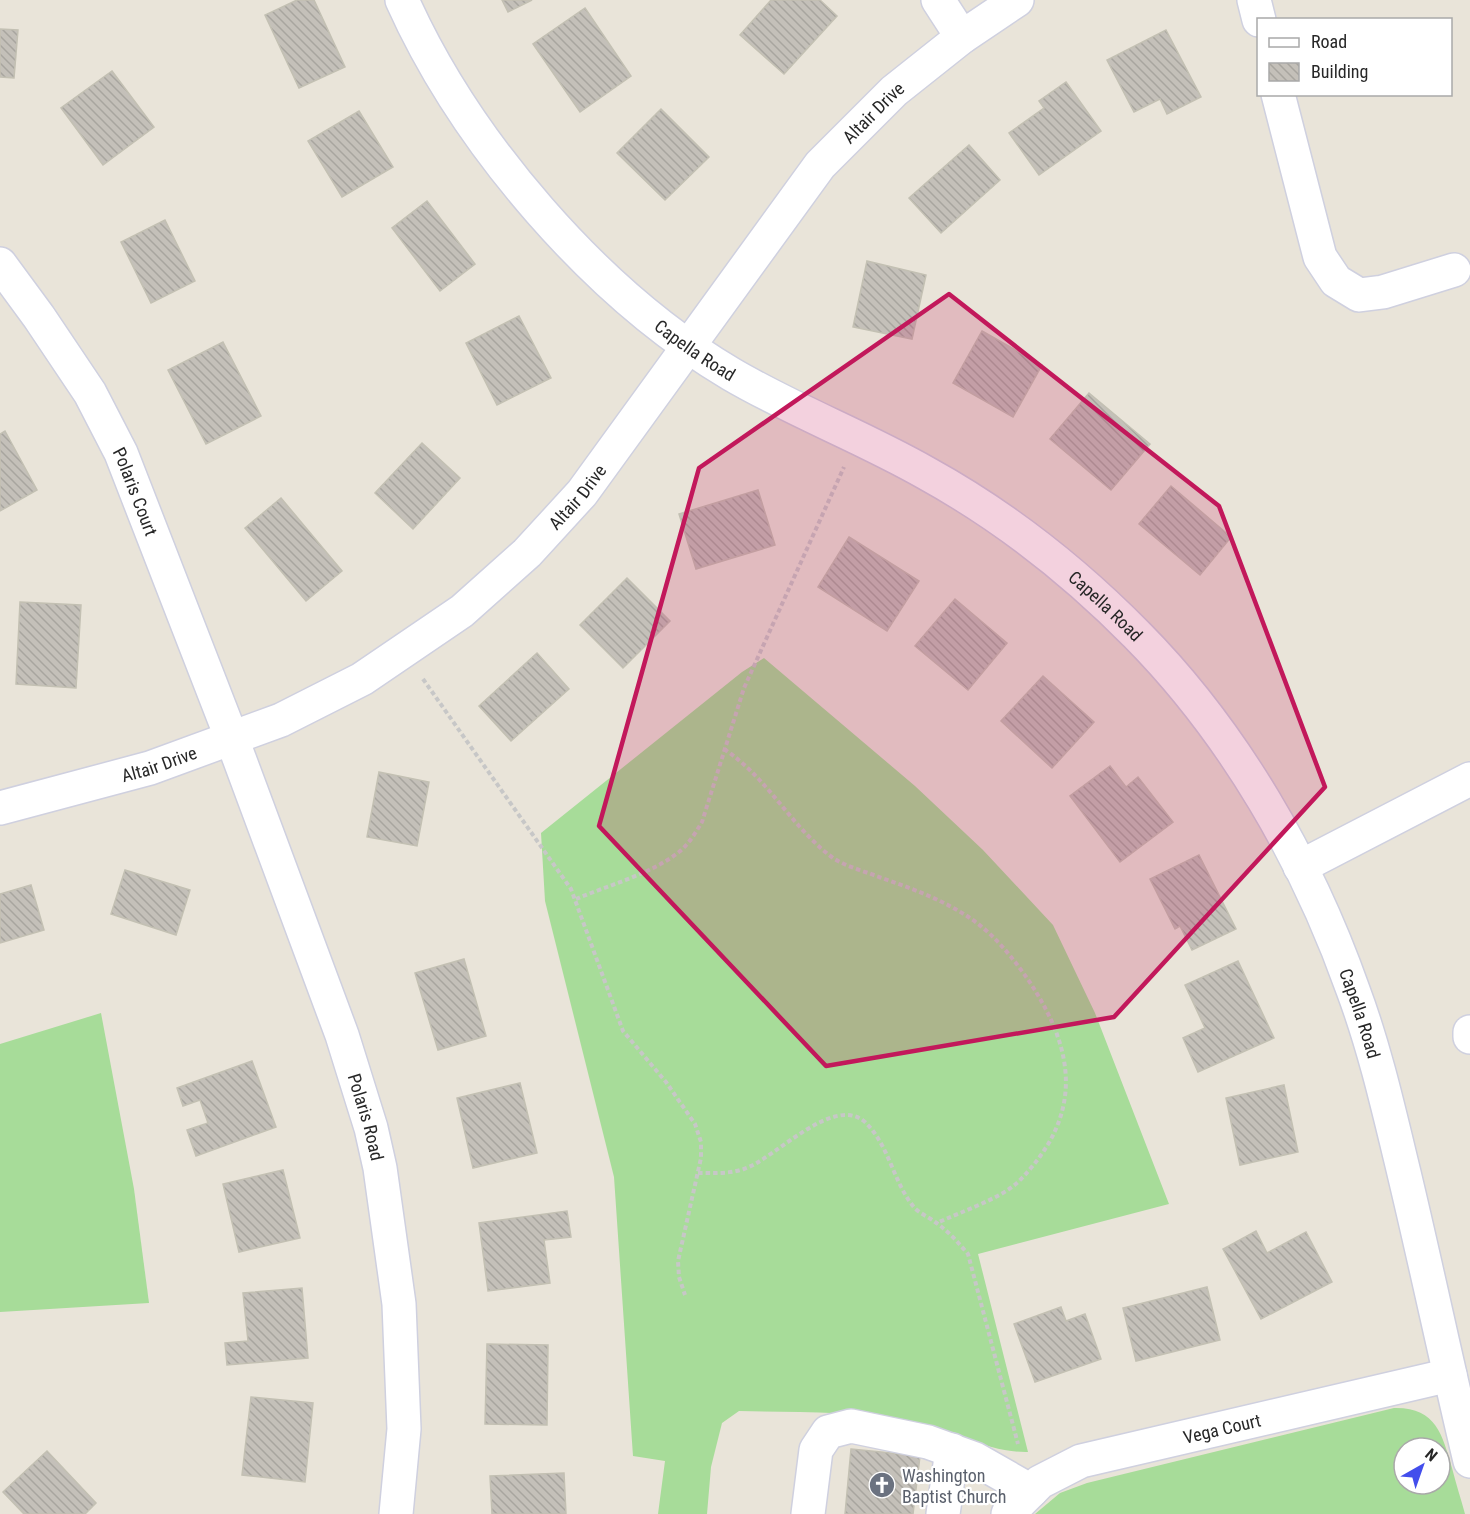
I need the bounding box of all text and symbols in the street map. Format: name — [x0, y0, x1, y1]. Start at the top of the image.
legend — [1257, 18, 1452, 96]
text: Road — [1311, 31, 1347, 52]
text: Building — [1311, 61, 1368, 82]
street label: Altair Drive — [838, 77, 908, 147]
street label: Capella Road — [651, 315, 739, 385]
street label: Polaris Court — [109, 443, 162, 538]
street label: Altair Drive — [544, 460, 610, 533]
street label: Capella Road — [1065, 566, 1147, 645]
street label: Altair Drive — [119, 741, 199, 786]
street label: Capella Road — [1336, 965, 1385, 1061]
street label: Polaris Road — [344, 1071, 389, 1163]
street label: Vega Court — [1181, 1409, 1263, 1447]
north arrow — [1392, 1436, 1452, 1496]
text: N — [1421, 1444, 1441, 1465]
place label: Washington Baptist Church — [902, 1465, 1006, 1507]
church icon: Washington Baptist Church — [867, 1470, 897, 1500]

